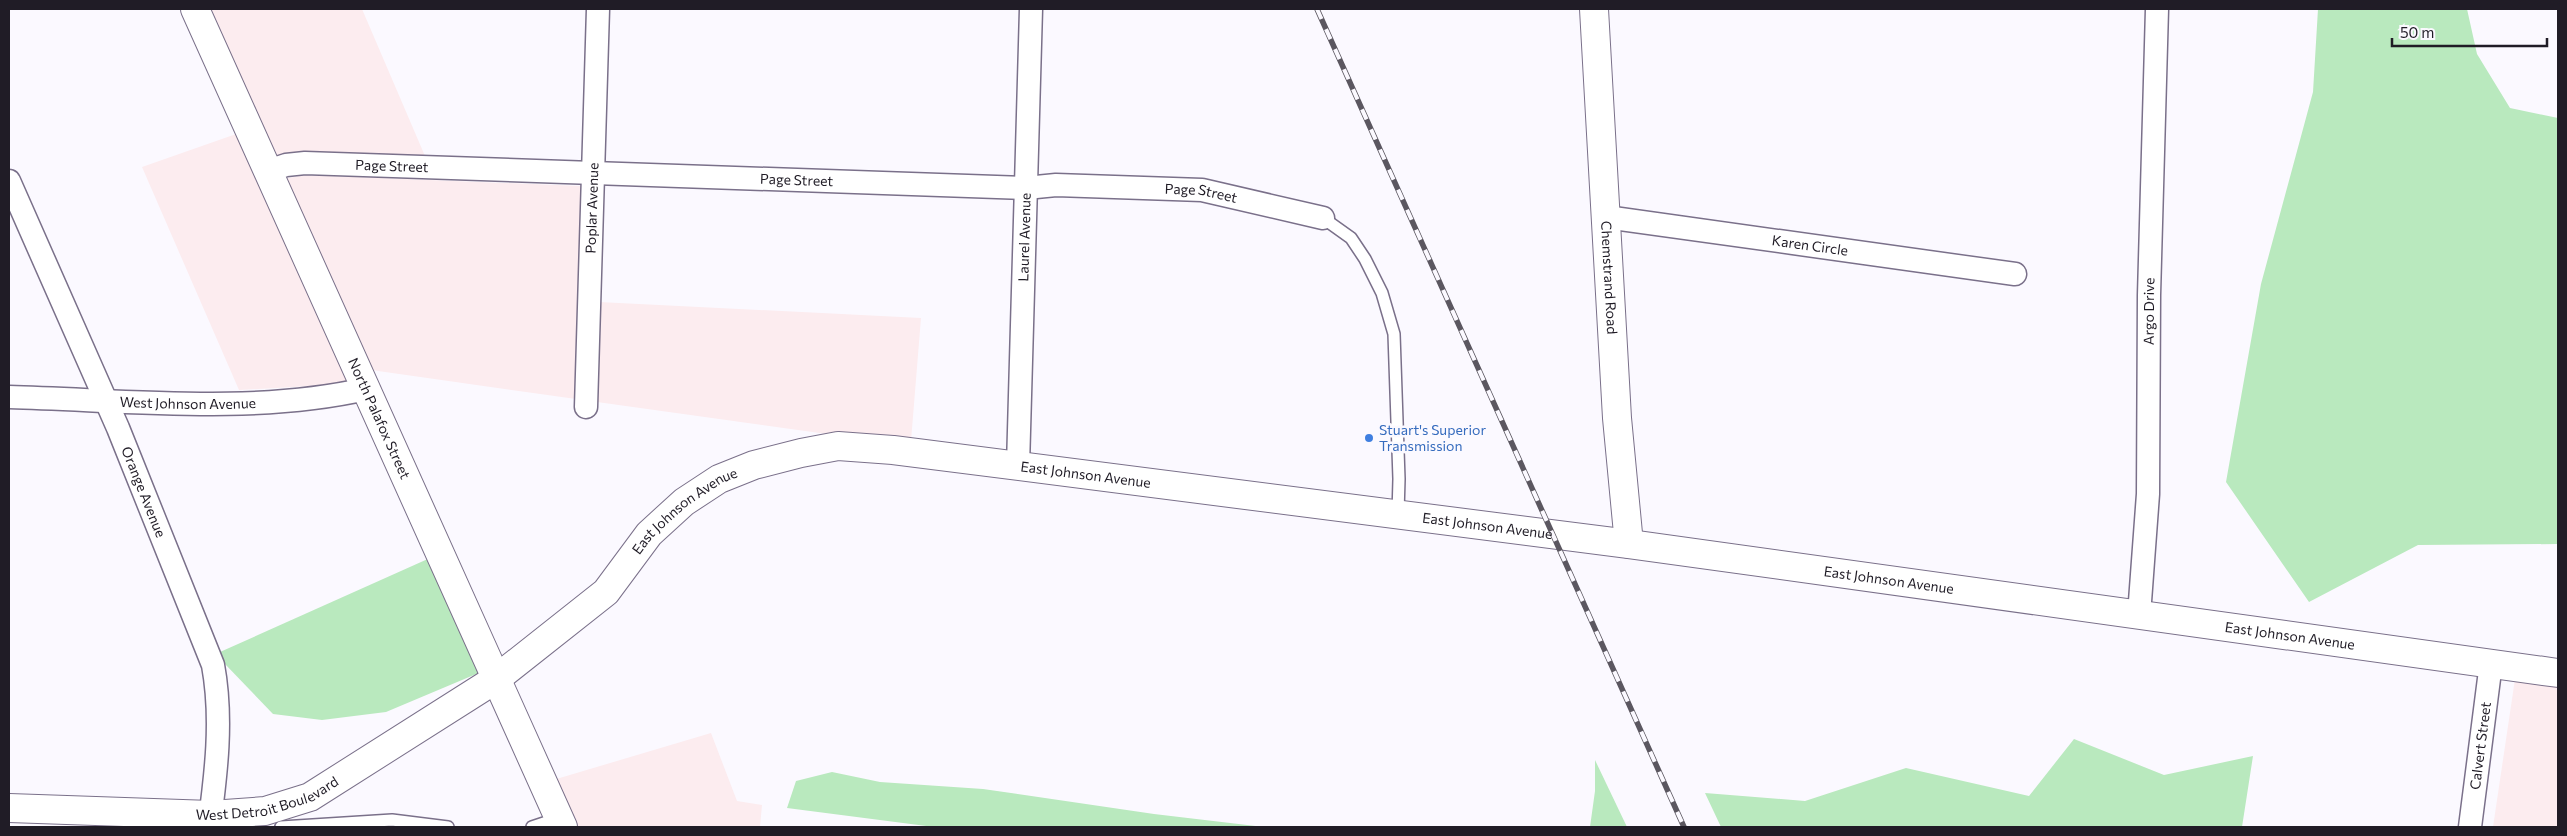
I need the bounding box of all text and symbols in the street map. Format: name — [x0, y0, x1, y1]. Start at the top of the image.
scale bar — [2392, 15, 2547, 47]
text: 50 m — [2400, 23, 2434, 41]
street label: Page Street — [355, 156, 429, 175]
street label: Poplar Avenue — [582, 162, 601, 254]
street label: Page Street — [760, 170, 834, 189]
street label: Page Street — [1164, 180, 1239, 206]
street label: Laurel Avenue — [1014, 192, 1034, 282]
street label: Chemstrand Road — [1598, 220, 1621, 335]
street label: Karen Circle — [1771, 231, 1849, 259]
street label: Argo Drive — [2140, 277, 2157, 345]
street label: North Palafox Street — [345, 355, 414, 482]
street label: West Johnson Avenue — [119, 393, 256, 412]
place label: Stuart's Superior Transmission — [1379, 421, 1486, 454]
marker: Stuart's Superior Transmission — [1363, 432, 1375, 444]
street label: Orange Avenue — [118, 444, 170, 540]
street label: East Johnson Avenue — [1020, 457, 1152, 491]
street label: East Johnson Avenue — [628, 464, 739, 557]
street label: East Johnson Avenue — [1421, 509, 1554, 542]
street label: East Johnson Avenue — [1823, 562, 1955, 597]
street label: East Johnson Avenue — [2224, 618, 2356, 653]
street label: Calvert Street — [2466, 700, 2494, 791]
street label: West Detroit Boulevard — [195, 772, 341, 823]

